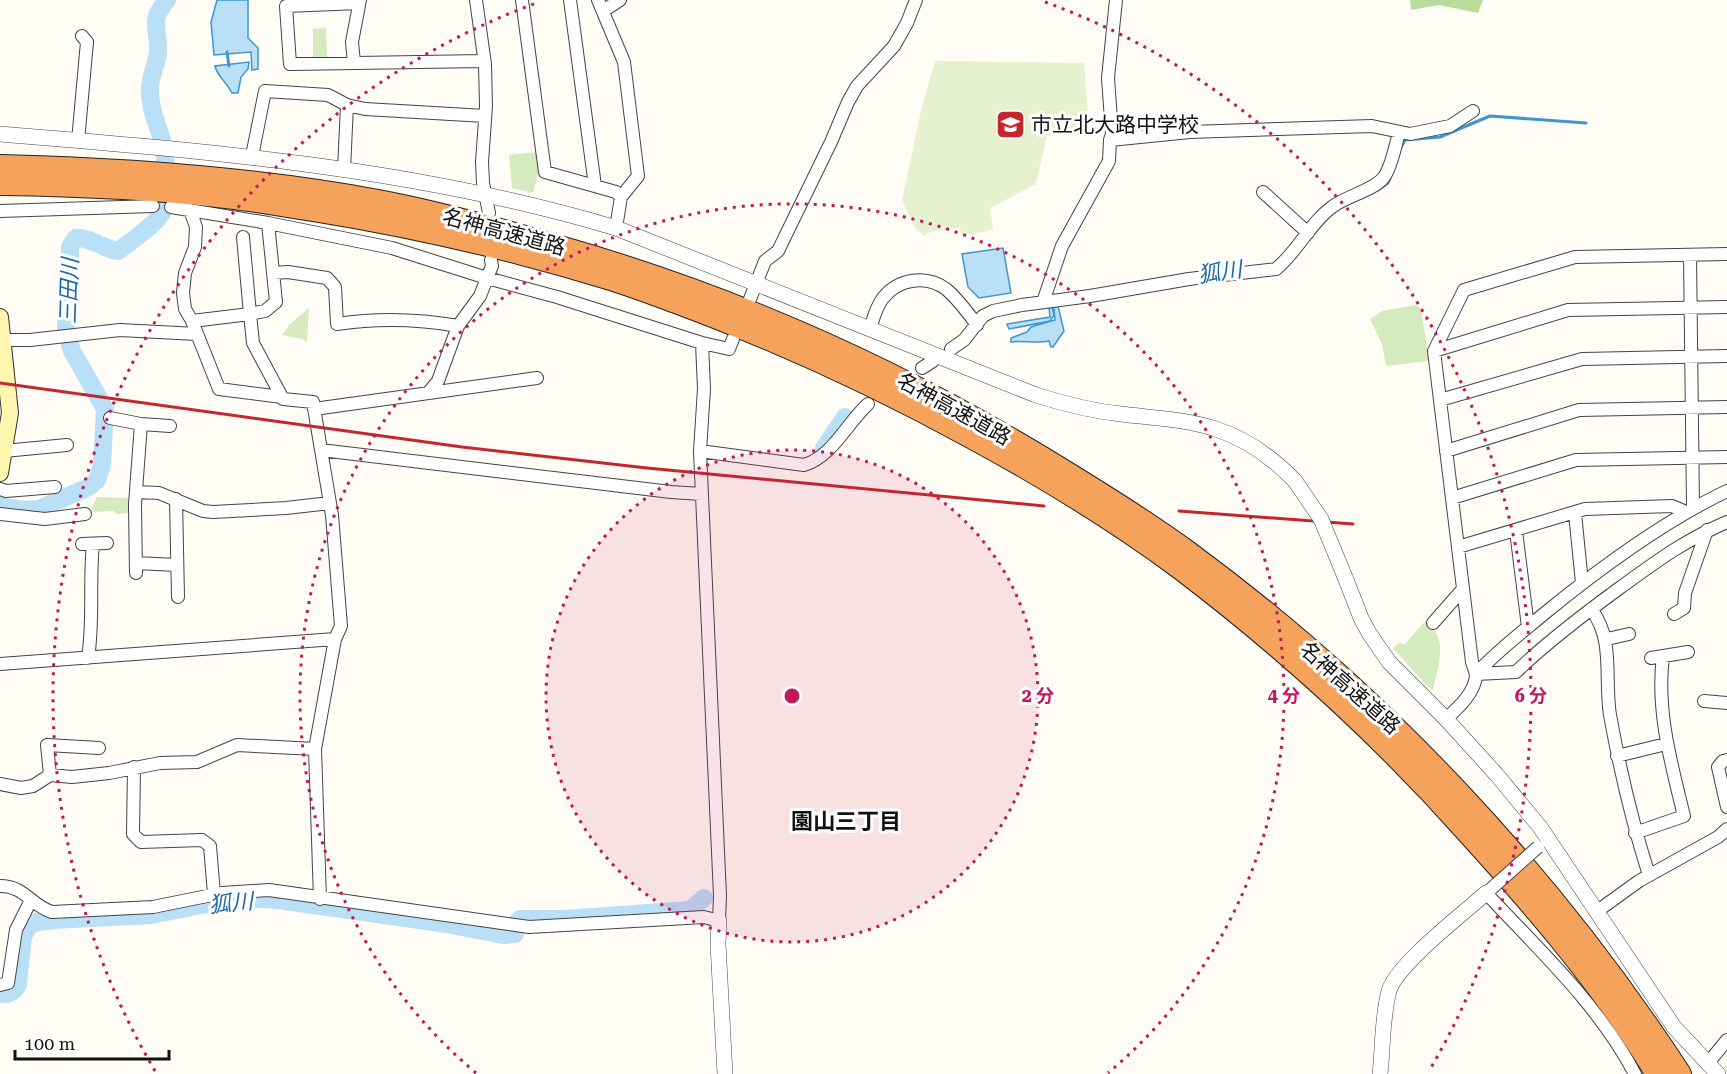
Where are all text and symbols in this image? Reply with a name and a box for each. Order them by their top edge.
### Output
school or university icon: 市立北大路中学校 [994,109,1026,141]
place label: 市立北大路中学校 [1031,113,1199,137]
street label: 名神高速道路 [440,204,568,260]
water label: 三田川 [55,256,83,324]
water label: 狐川 [1196,256,1245,287]
street label: 名神高速道路 [893,368,1015,450]
street label: 名神高速道路 [1295,637,1405,739]
text: 2 分 [1022,685,1054,706]
text: 4 分 [1268,685,1300,706]
text: 6 分 [1515,685,1547,706]
centre of rings [782,686,802,706]
district label: 園山三丁目 [791,809,901,834]
water label: 狐川 [208,888,256,917]
scale bar [15,1023,170,1061]
text: 100 m [24,1033,75,1054]

